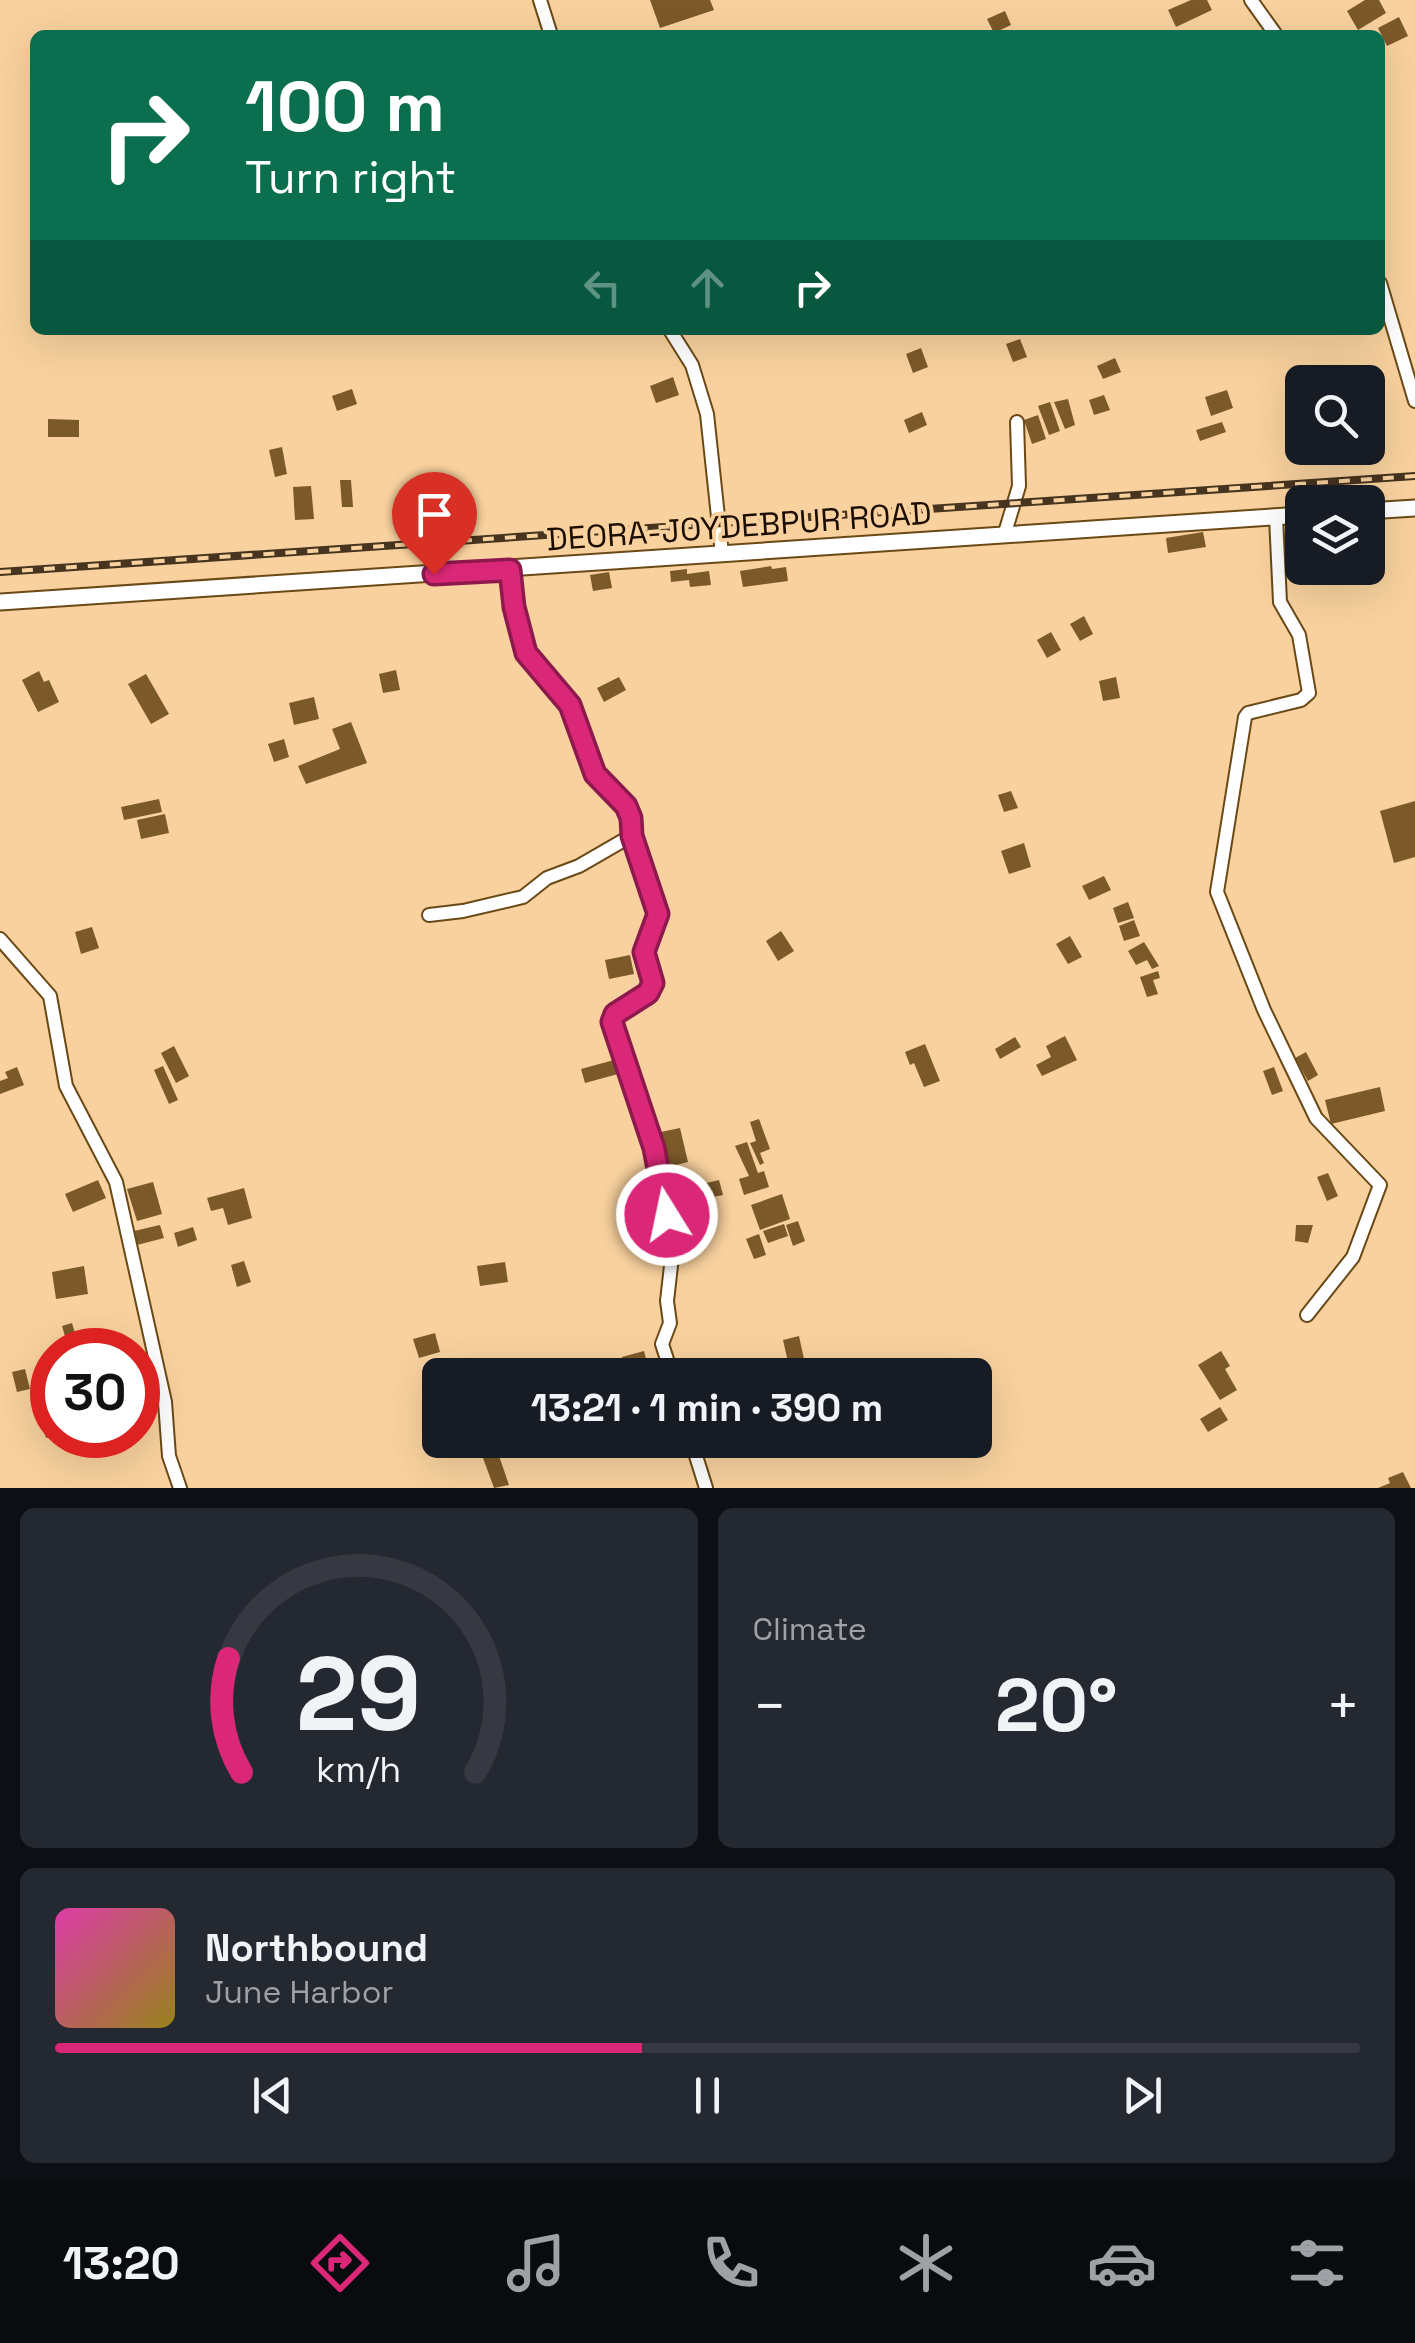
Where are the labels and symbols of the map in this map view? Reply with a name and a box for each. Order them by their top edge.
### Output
pin [392,472,477,575]
street label: DEORA-JOYDEBPUR ROAD [545,493,933,559]
position arrow [615,1163,719,1267]
speed limit sign: 30 [30,1328,160,1458]

